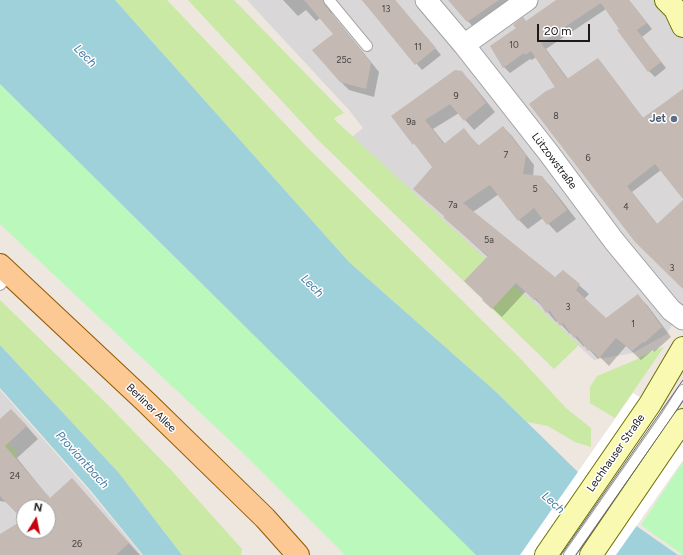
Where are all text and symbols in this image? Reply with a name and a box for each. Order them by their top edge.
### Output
house number: 13 [382,4,390,14]
scale bar [539,16,592,42]
text: 20 m [544,24,572,38]
house number: 10 [509,40,519,50]
water label: Lech [71,42,99,70]
house number: 11 [414,42,422,52]
house number: 25c [336,55,352,65]
house number: 9 [453,91,459,101]
house number: 8 [553,111,559,121]
place label: Jet [649,112,666,126]
marker: Jet [669,114,679,124]
house number: 9a [406,117,416,127]
street label: Lützowstraße [529,130,579,192]
house number: 7 [504,150,508,160]
house number: 6 [585,153,591,163]
house number: 5 [532,184,538,194]
house number: 7a [448,200,458,210]
house number: 4 [623,202,629,212]
house number: 5a [484,235,494,245]
house number: 3 [670,263,674,273]
water label: Lech [298,272,326,300]
house number: 3 [566,302,570,312]
house number: 1 [631,319,635,329]
street label: Berliner Allee [123,381,179,435]
street label: Lechhauser Straße [584,412,648,494]
water label: Proviantbach [52,428,112,492]
house number: 24 [10,471,20,481]
water label: Lech [539,489,567,517]
north arrow [16,499,56,539]
text: N [33,501,43,515]
house number: 26 [72,539,82,549]

